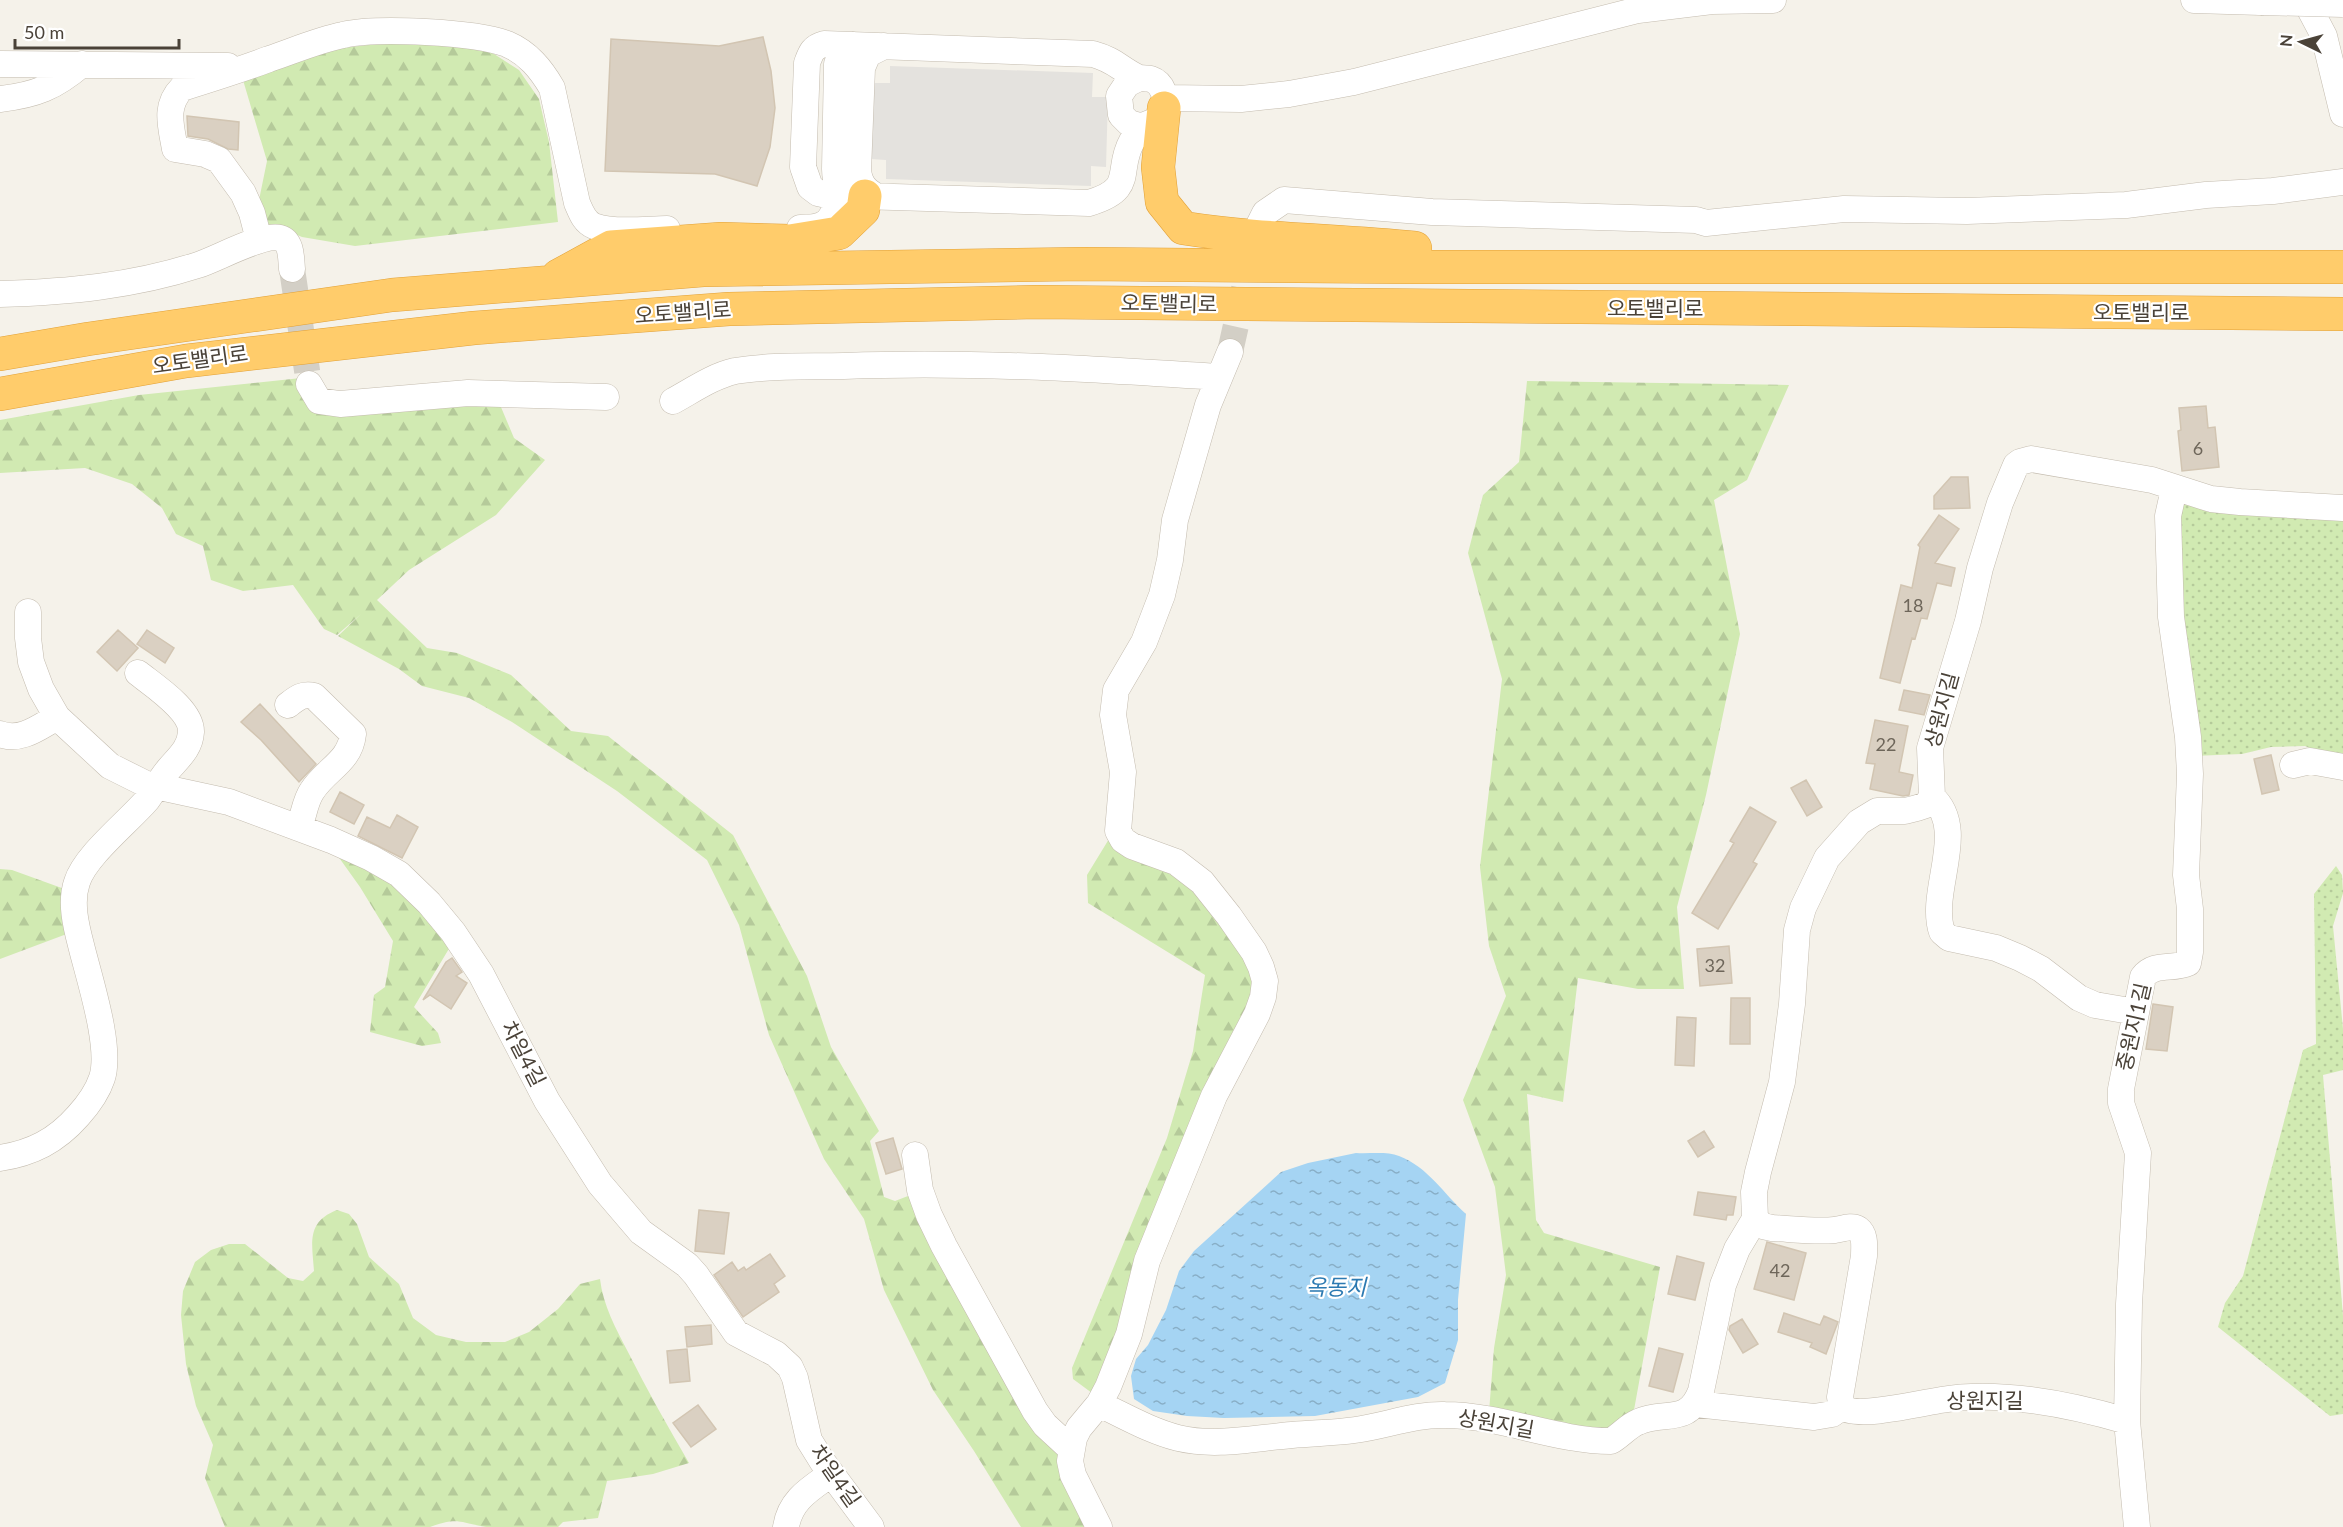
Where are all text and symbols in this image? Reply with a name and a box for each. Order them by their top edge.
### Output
scale bar [15,12,178,50]
north arrow [2271,12,2331,72]
text: 50 m [24,21,64,43]
text: N [2276,34,2296,48]
street label: 오토밸리로 [1121,289,1218,316]
street label: 오토밸리로 [1607,295,1703,320]
street label: 오토밸리로 [634,296,732,327]
street label: 오토밸리로 [2093,299,2189,324]
street label: 오토밸리로 [150,339,249,378]
house number: 6 [2193,437,2203,459]
house number: 18 [1903,594,1923,616]
street label: 상원지길 [1918,669,1963,750]
house number: 22 [1876,733,1896,755]
house number: 32 [1705,954,1725,976]
street label: 중원지1길 [2110,980,2155,1073]
street label: 차일4길 [497,1016,551,1090]
house number: 42 [1770,1259,1790,1281]
water label: 옥동지 [1306,1273,1368,1300]
street label: 상원지길 [1946,1387,2024,1412]
street label: 상원지길 [1456,1404,1536,1442]
street label: 차일4길 [806,1439,867,1511]

